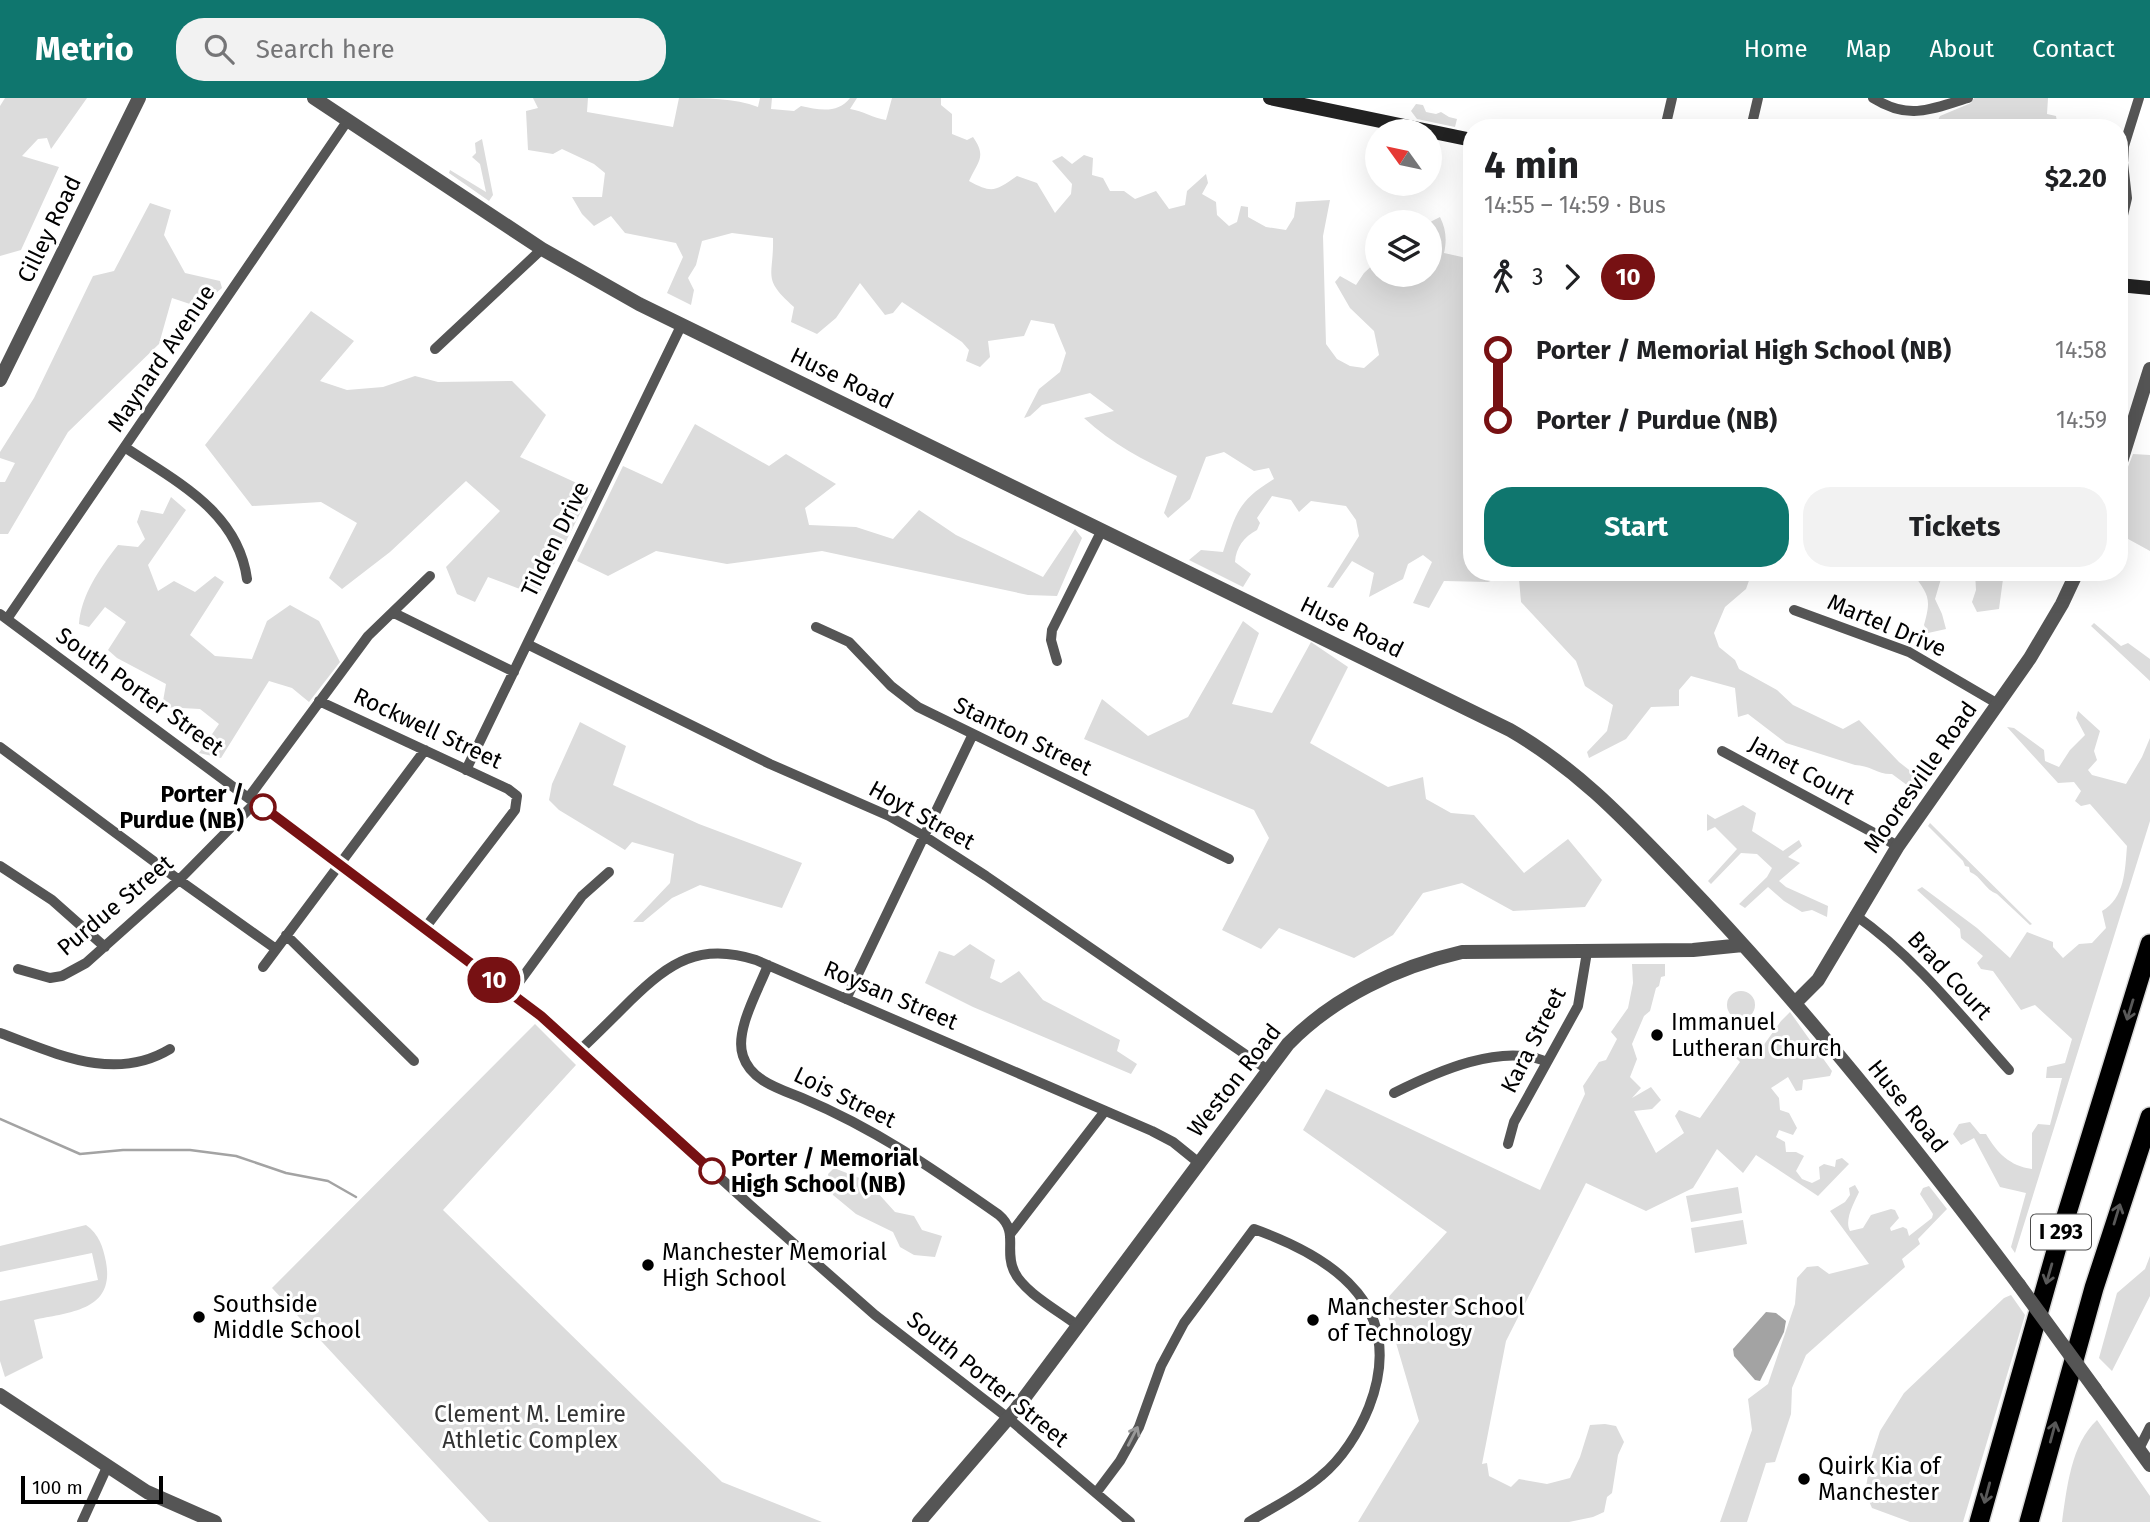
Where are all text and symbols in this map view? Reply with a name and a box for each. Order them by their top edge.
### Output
search box [176,18,666,81]
text: Metrio [35,29,134,69]
icon: search [200,30,238,68]
text: Search here [256,34,395,65]
text: Home [1744,35,1808,63]
text: Map [1846,35,1892,63]
text: About [1930,35,1994,63]
text: Contact [2032,35,2115,63]
north arrow [1365,119,1442,196]
map controls [1365,119,1442,287]
text: 4 min [1484,142,1579,188]
text: $2.20 [2045,163,2107,194]
street label: Cilley Road [11,171,87,287]
text: 14:55 – 14:59 · Bus [1484,191,1666,219]
button: layers [1365,210,1442,287]
icon: walk [1484,258,1522,296]
icon: forward [1553,258,1591,296]
text: 3 [1532,263,1543,291]
text: 10 [1615,263,1641,291]
street label: Maynard Avenue [101,279,221,437]
text: Porter / Memorial High School (NB) [1536,335,1951,366]
text: 14:58 [2055,336,2107,364]
street label: Huse Road [786,341,898,415]
text: Porter / Purdue (NB) [1536,405,1777,436]
text: 14:59 [2056,406,2107,434]
street label: Tilden Drive [515,477,595,601]
button: Start [1484,487,1789,567]
button: Tickets [1803,487,2107,567]
street label: Martel Drive [1823,587,1951,663]
street label: Huse Road [1296,590,1408,664]
street label: South Porter Street [51,621,230,762]
street label: Rockwell Street [349,681,507,775]
street label: Stanton Street [949,691,1097,782]
street label: Mooresville Road [1857,696,1983,858]
street label: Janet Court [1744,730,1860,811]
street label: Hoyt Street [864,774,981,856]
place label: Porter / Purdue (NB) [120,780,245,834]
marker: Porter / Purdue (NB) [250,794,276,820]
street label: Purdue Street [51,848,179,962]
street label: Brad Court [1902,925,1999,1026]
street label: Roysan Street [820,954,963,1036]
line badge: 10 [462,957,526,1003]
text: 10 [481,966,507,994]
street label: Kara Street [1494,982,1572,1098]
one-way arrow [2123,998,2135,1020]
place label: Immanuel Lutheran Church [1671,1008,1842,1062]
street label: Weston Road [1181,1018,1287,1142]
marker: Immanuel Lutheran Church [1649,1027,1665,1043]
street label: Huse Road [1862,1054,1954,1158]
street label: Lois Street [789,1060,901,1134]
place label: Porter / Memorial High School (NB) [731,1144,919,1198]
marker: Porter / Memorial High School (NB) [699,1158,725,1184]
one-way arrow [2111,1203,2124,1225]
road number: I 293 [2031,1214,2091,1250]
place label: Manchester Memorial High School [662,1238,887,1292]
marker: Manchester Memorial High School [640,1257,656,1273]
one-way arrow [2042,1263,2055,1285]
place label: Southside Middle School [213,1290,361,1344]
place label: Manchester School of Technology [1327,1293,1525,1347]
street label: South Porter Street [901,1305,1075,1453]
marker: Southside Middle School [191,1309,207,1325]
marker: Manchester School of Technology [1305,1312,1321,1328]
park label: Clement M. Lemire Athletic Complex [434,1400,626,1454]
one-way arrow [2047,1421,2060,1443]
one-way arrow [1127,1426,1141,1447]
place label: Quirk Kia of Manchester [1818,1452,1943,1506]
marker: Quirk Kia of Manchester [1796,1471,1812,1487]
scale bar [21,1473,163,1505]
text: 100 m [32,1476,83,1499]
one-way arrow [1980,1481,1993,1504]

